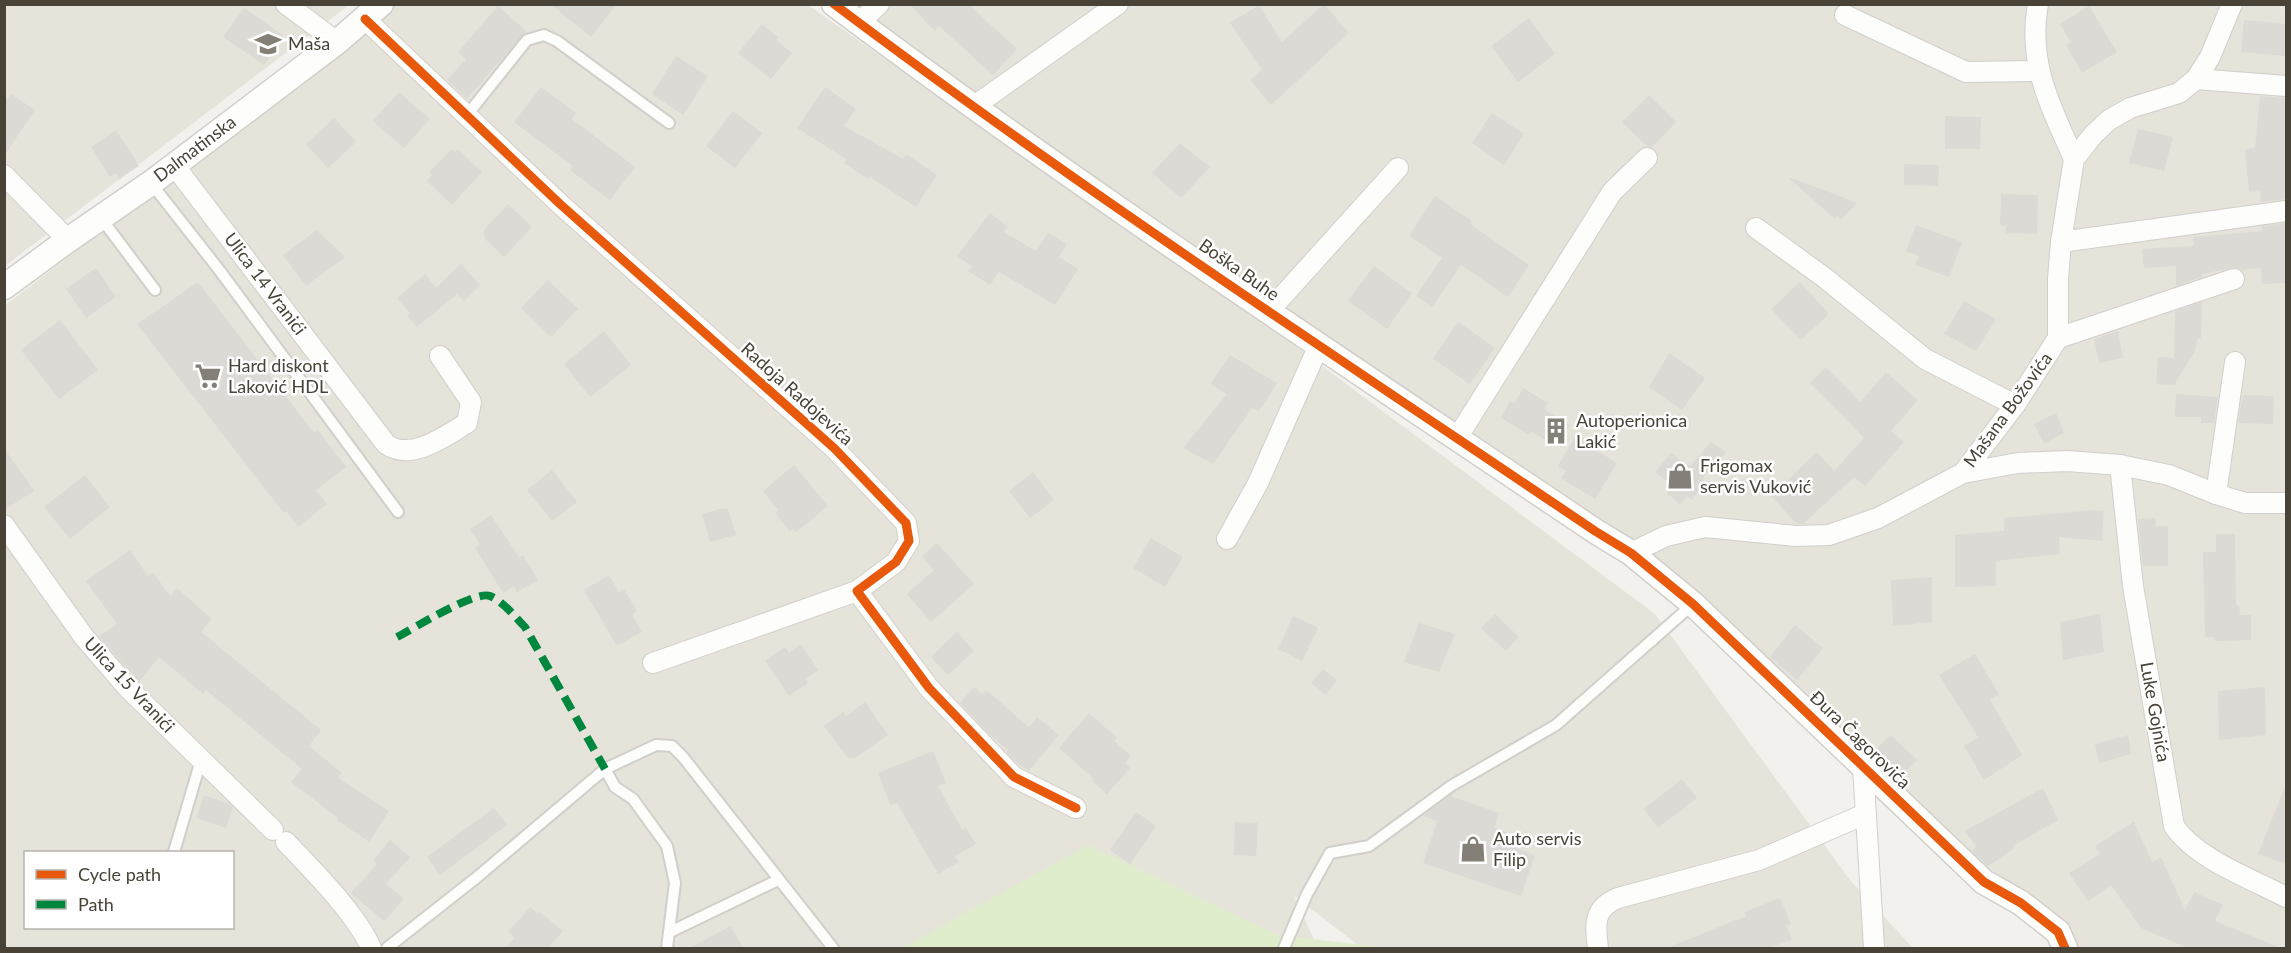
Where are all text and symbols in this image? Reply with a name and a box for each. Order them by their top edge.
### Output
school or university icon: Maša [253,29,283,59]
place label: Maša [288,32,330,54]
street label: Dalmatinska [149,110,240,186]
street label: Ulica 14 Vranići [220,228,311,339]
street label: Boška Buhe [1195,233,1284,305]
street label: Radoja Radojevića [737,337,858,449]
street label: Mašana Božovića [1958,348,2056,471]
place label: Hard diskont Laković HDL [228,354,329,397]
supermarket icon: Hard diskont Laković HDL [193,361,223,391]
place label: Autoperionica Lakić [1576,409,1687,452]
building icon: Autoperionica Lakić [1541,416,1571,446]
place label: Frigomax servis Vuković [1700,454,1812,497]
shop icon: Frigomax servis Vuković [1665,461,1695,491]
street label: Ulica 15 Vranići [80,632,180,737]
street label: Luke Gojnića [2136,660,2176,763]
street label: Đura Čagorovića [1806,686,1916,793]
place label: Auto servis Filip [1493,827,1582,870]
shop icon: Auto servis Filip [1458,834,1488,864]
legend [24,851,234,929]
text: Cycle path [78,863,161,885]
text: Path [78,893,114,915]

